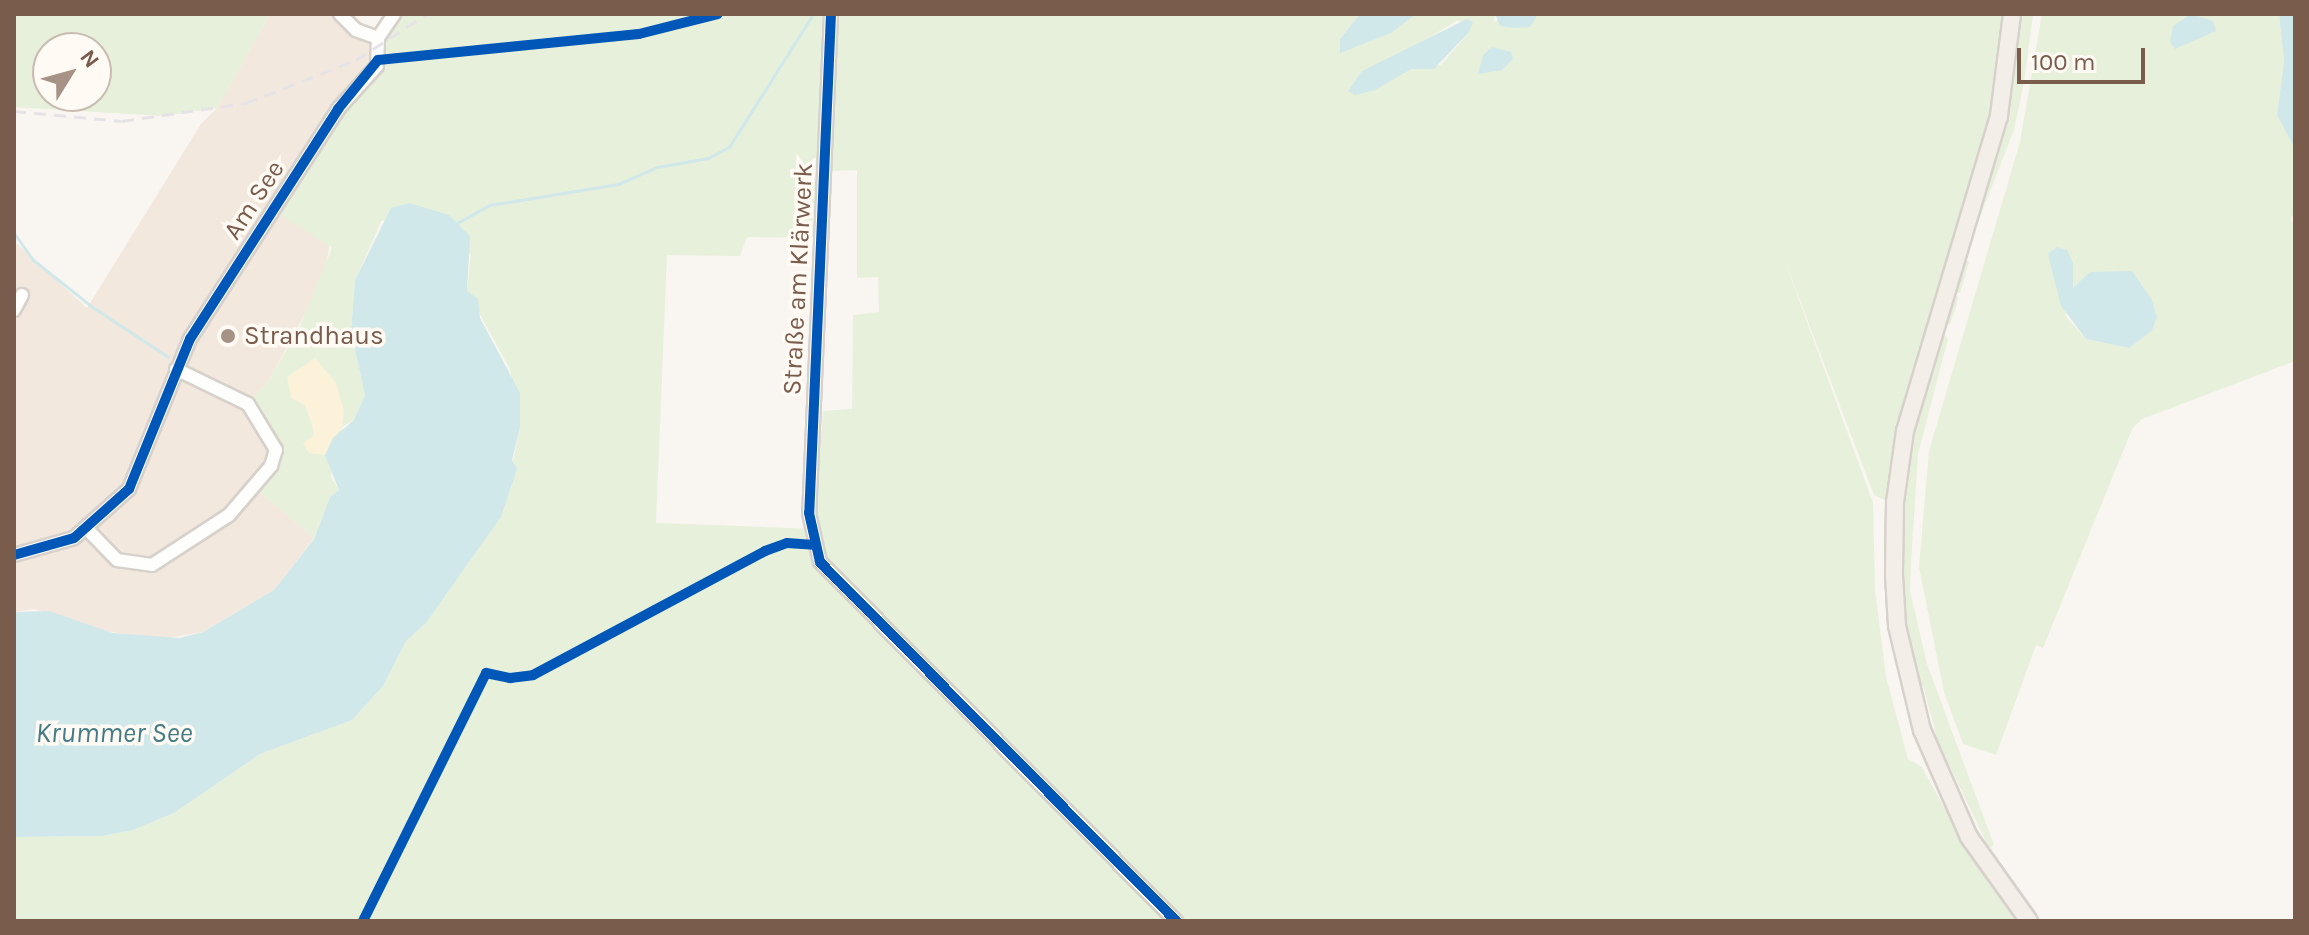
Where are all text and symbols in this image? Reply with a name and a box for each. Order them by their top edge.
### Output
north arrow [32,32,112,112]
scale bar [2021,32,2149,82]
text: N [74,45,105,73]
text: 100 m [2031,48,2096,76]
street label: Am See [217,155,291,245]
street label: Straße am Klärwerk [776,162,820,396]
place label: Strandhaus [244,320,384,352]
marker: Strandhaus [219,327,237,345]
water label: Krummer See [35,716,193,750]

